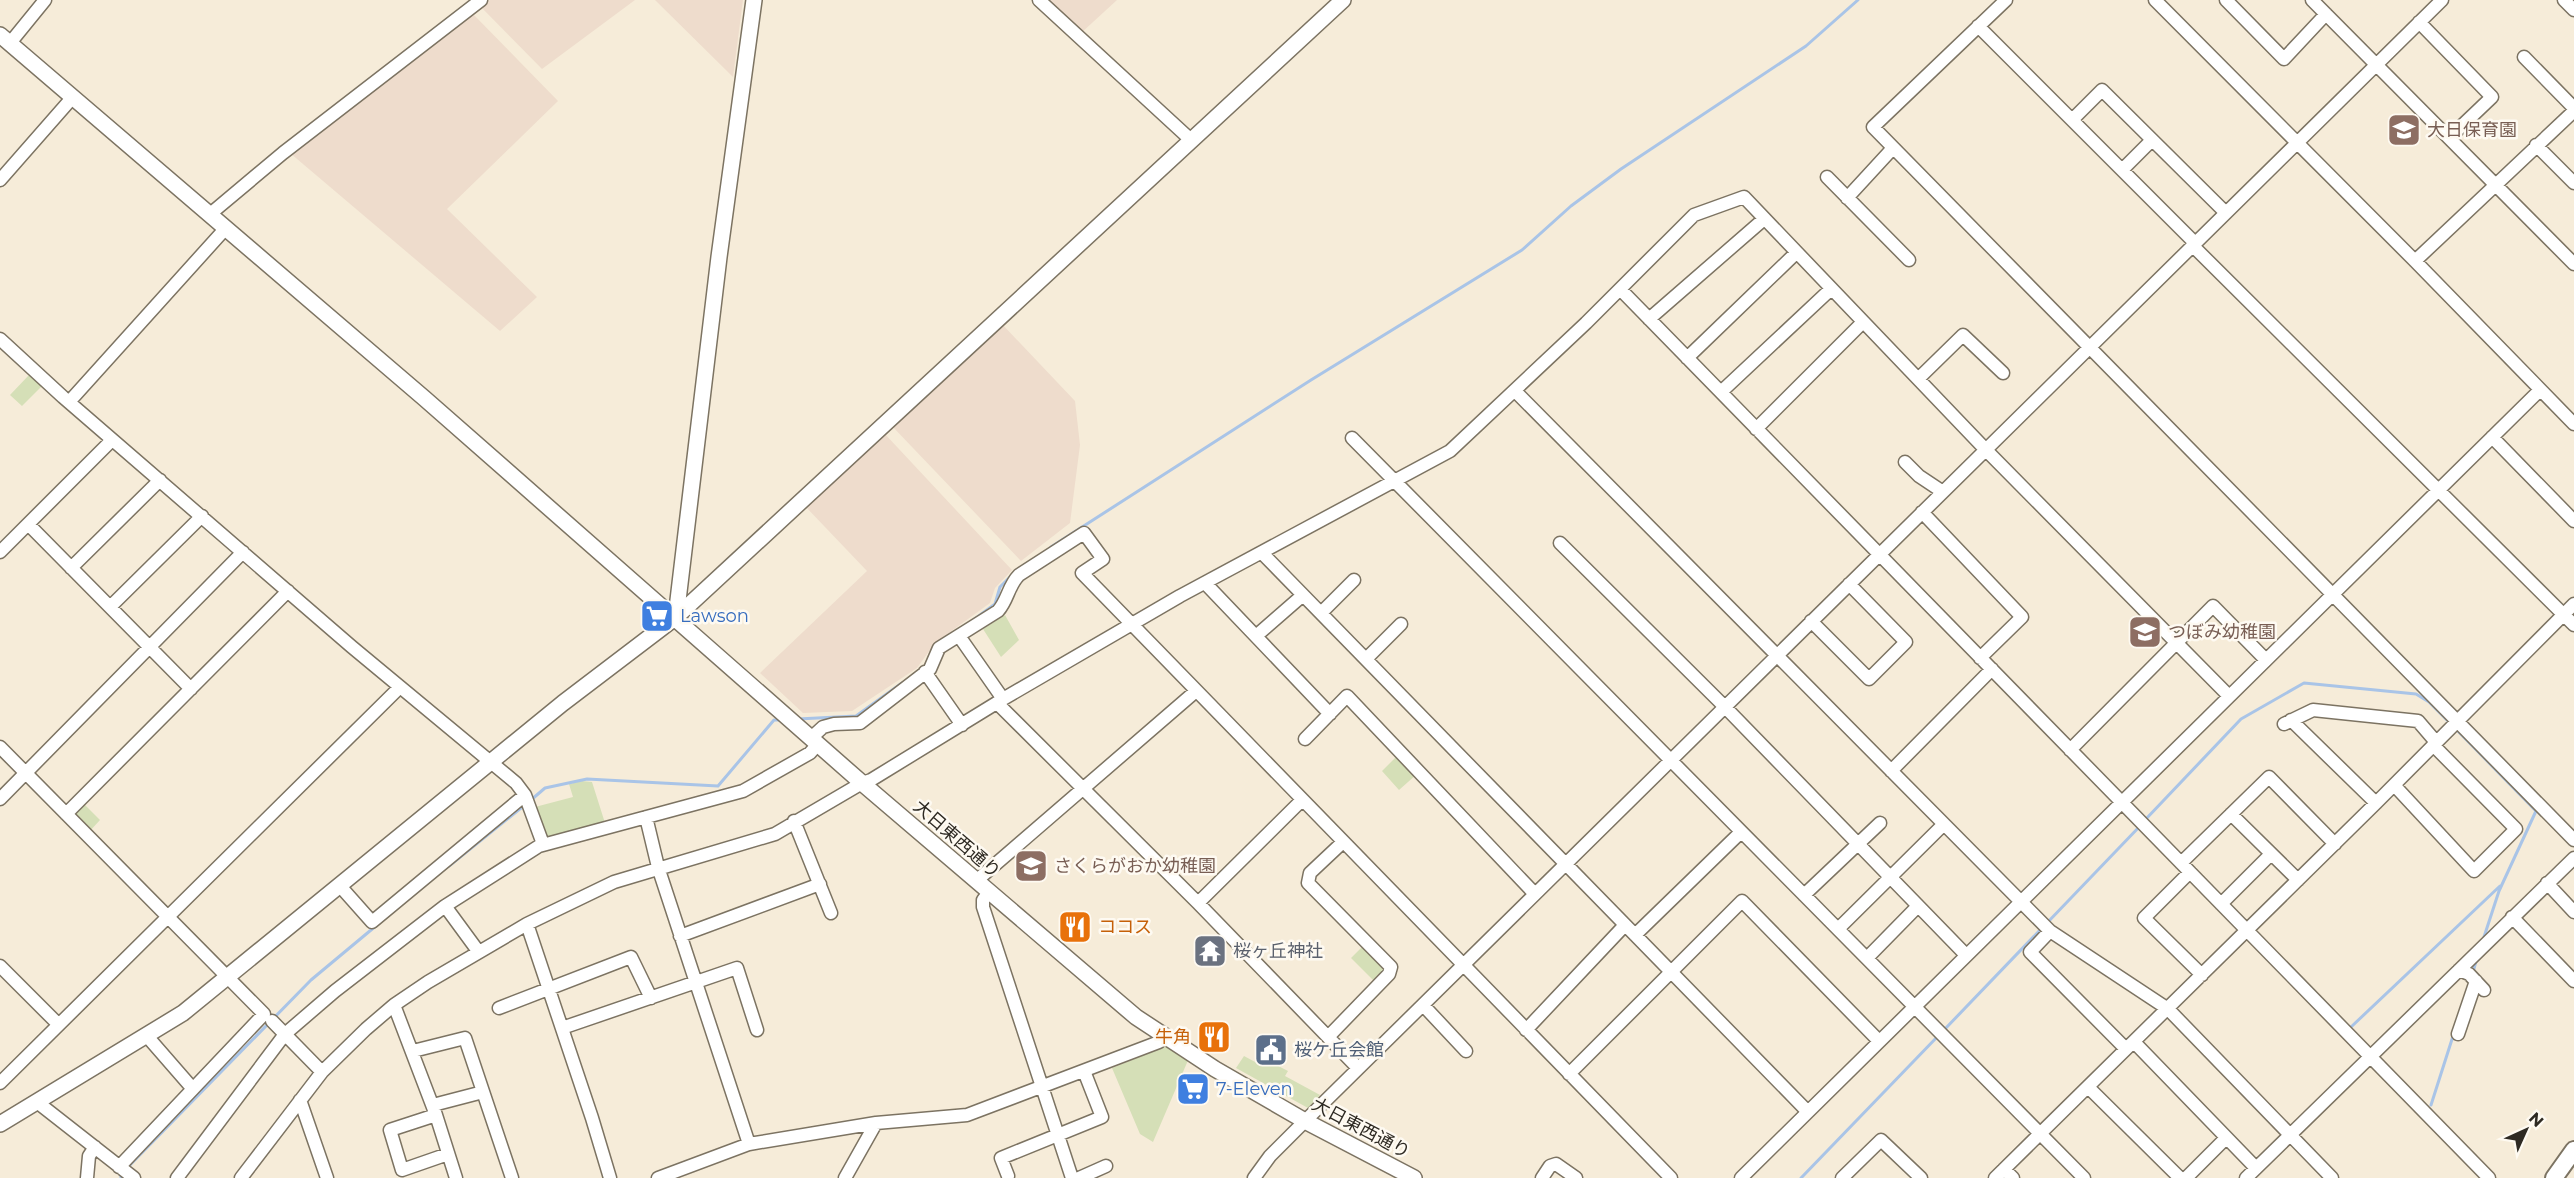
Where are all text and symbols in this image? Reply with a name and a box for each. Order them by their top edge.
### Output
school or university icon: 大日保育園 [2386,112,2422,148]
place label: 大日保育園 [2427,119,2517,141]
supermarket icon: Lawson [639,598,675,634]
place label: Lawson [680,605,749,627]
school or university icon: つぼみ幼稚園 [2127,614,2163,650]
place label: つぼみ幼稚園 [2168,621,2276,643]
street label: 大日東西通り [909,795,1005,883]
school or university icon: さくらがおか幼稚園 [1013,848,1049,884]
place label: さくらがおか幼稚園 [1054,855,1216,877]
restaurant icon: ココス [1057,909,1093,945]
place label: ココス [1098,916,1152,938]
temple icon: 桜ヶ丘神社 [1192,933,1228,969]
place label: 桜ヶ丘神社 [1233,940,1323,962]
restaurant icon: 牛角 [1196,1019,1232,1055]
place label: 牛角 [1155,1026,1191,1048]
public building icon: 桜ケ丘会館 [1253,1032,1289,1068]
place label: 桜ケ丘会館 [1294,1039,1384,1061]
supermarket icon: 7-Eleven [1175,1071,1211,1107]
place label: 7-Eleven [1216,1078,1293,1100]
street label: 大日東西通り [1308,1093,1414,1163]
north arrow [2496,1100,2556,1160]
text: N [2525,1108,2548,1131]

